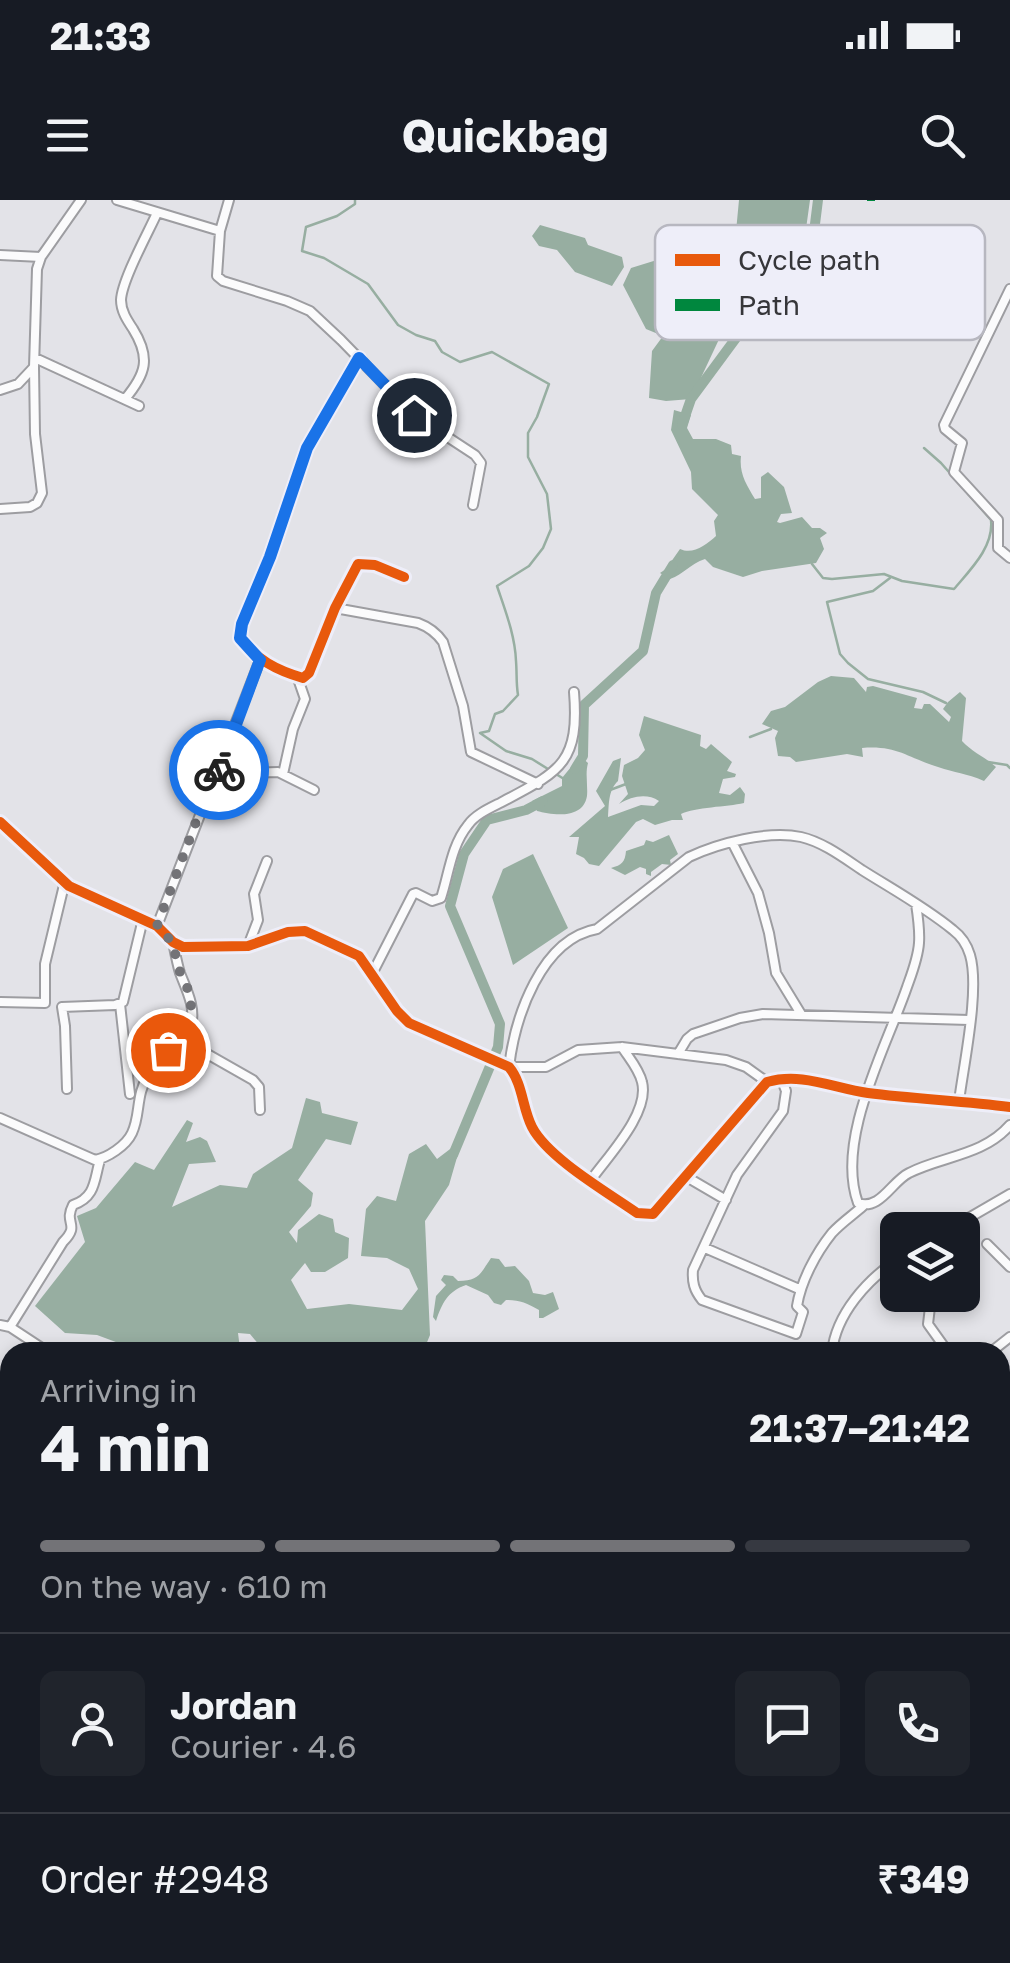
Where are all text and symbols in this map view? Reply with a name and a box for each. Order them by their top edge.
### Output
text: 21:33 [50,13,151,58]
icon: menu [40,108,95,163]
text: Quickbag [401,108,609,162]
icon: search [915,108,970,163]
legend [655,225,985,340]
text: Cycle path [738,243,881,276]
text: Path [738,288,800,321]
pin [372,373,457,458]
icon: home [387,388,442,443]
courier [169,720,269,820]
icon: bike [192,743,247,798]
pin [126,1008,211,1093]
icon: bag [141,1023,196,1078]
map controls [880,1212,980,1312]
button: layers [880,1212,980,1312]
text: Arriving in [40,1371,197,1409]
text: 21:37–21:42 [749,1405,970,1450]
text: 4 min [40,1407,211,1485]
text: On the way · 610 m [40,1567,328,1605]
button: person [40,1671,145,1776]
button: chat [735,1671,840,1776]
button: phone [865,1671,970,1776]
text: Jordan [170,1682,297,1727]
text: Courier · 4.6 [170,1727,357,1765]
text: Order #2948 [40,1856,270,1901]
text: ₹349 [877,1856,970,1901]

